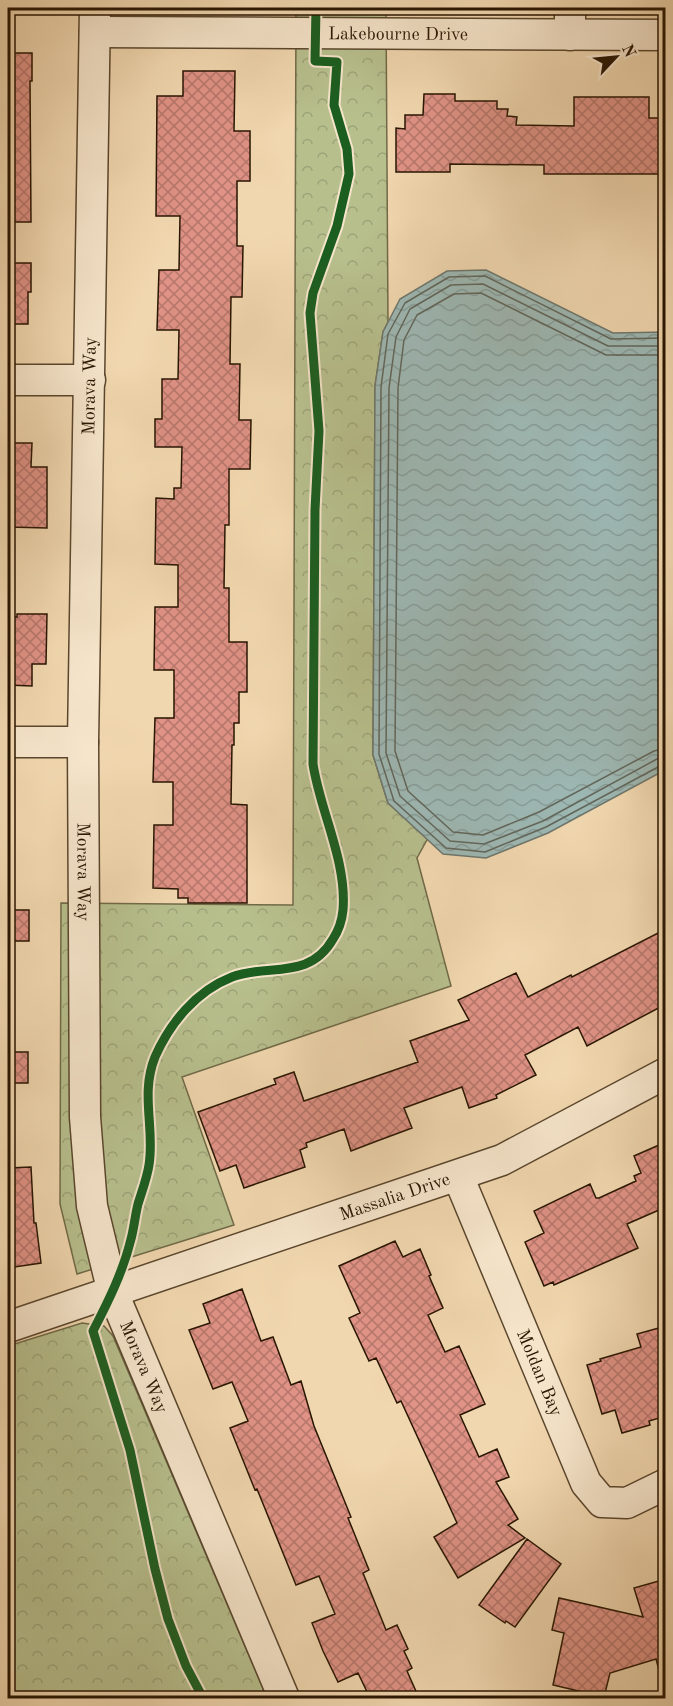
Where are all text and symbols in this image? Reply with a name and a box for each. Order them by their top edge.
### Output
street label: Lakebourne Drive [328,25,468,44]
north arrow [586,27,646,87]
text: N [618,42,638,61]
street label: Morava Way [80,336,100,435]
street label: Morava Way [73,823,92,922]
street label: Massalia Drive [337,1170,452,1224]
street label: Morava Way [116,1318,171,1417]
street label: Moldan Bay [513,1327,565,1420]

